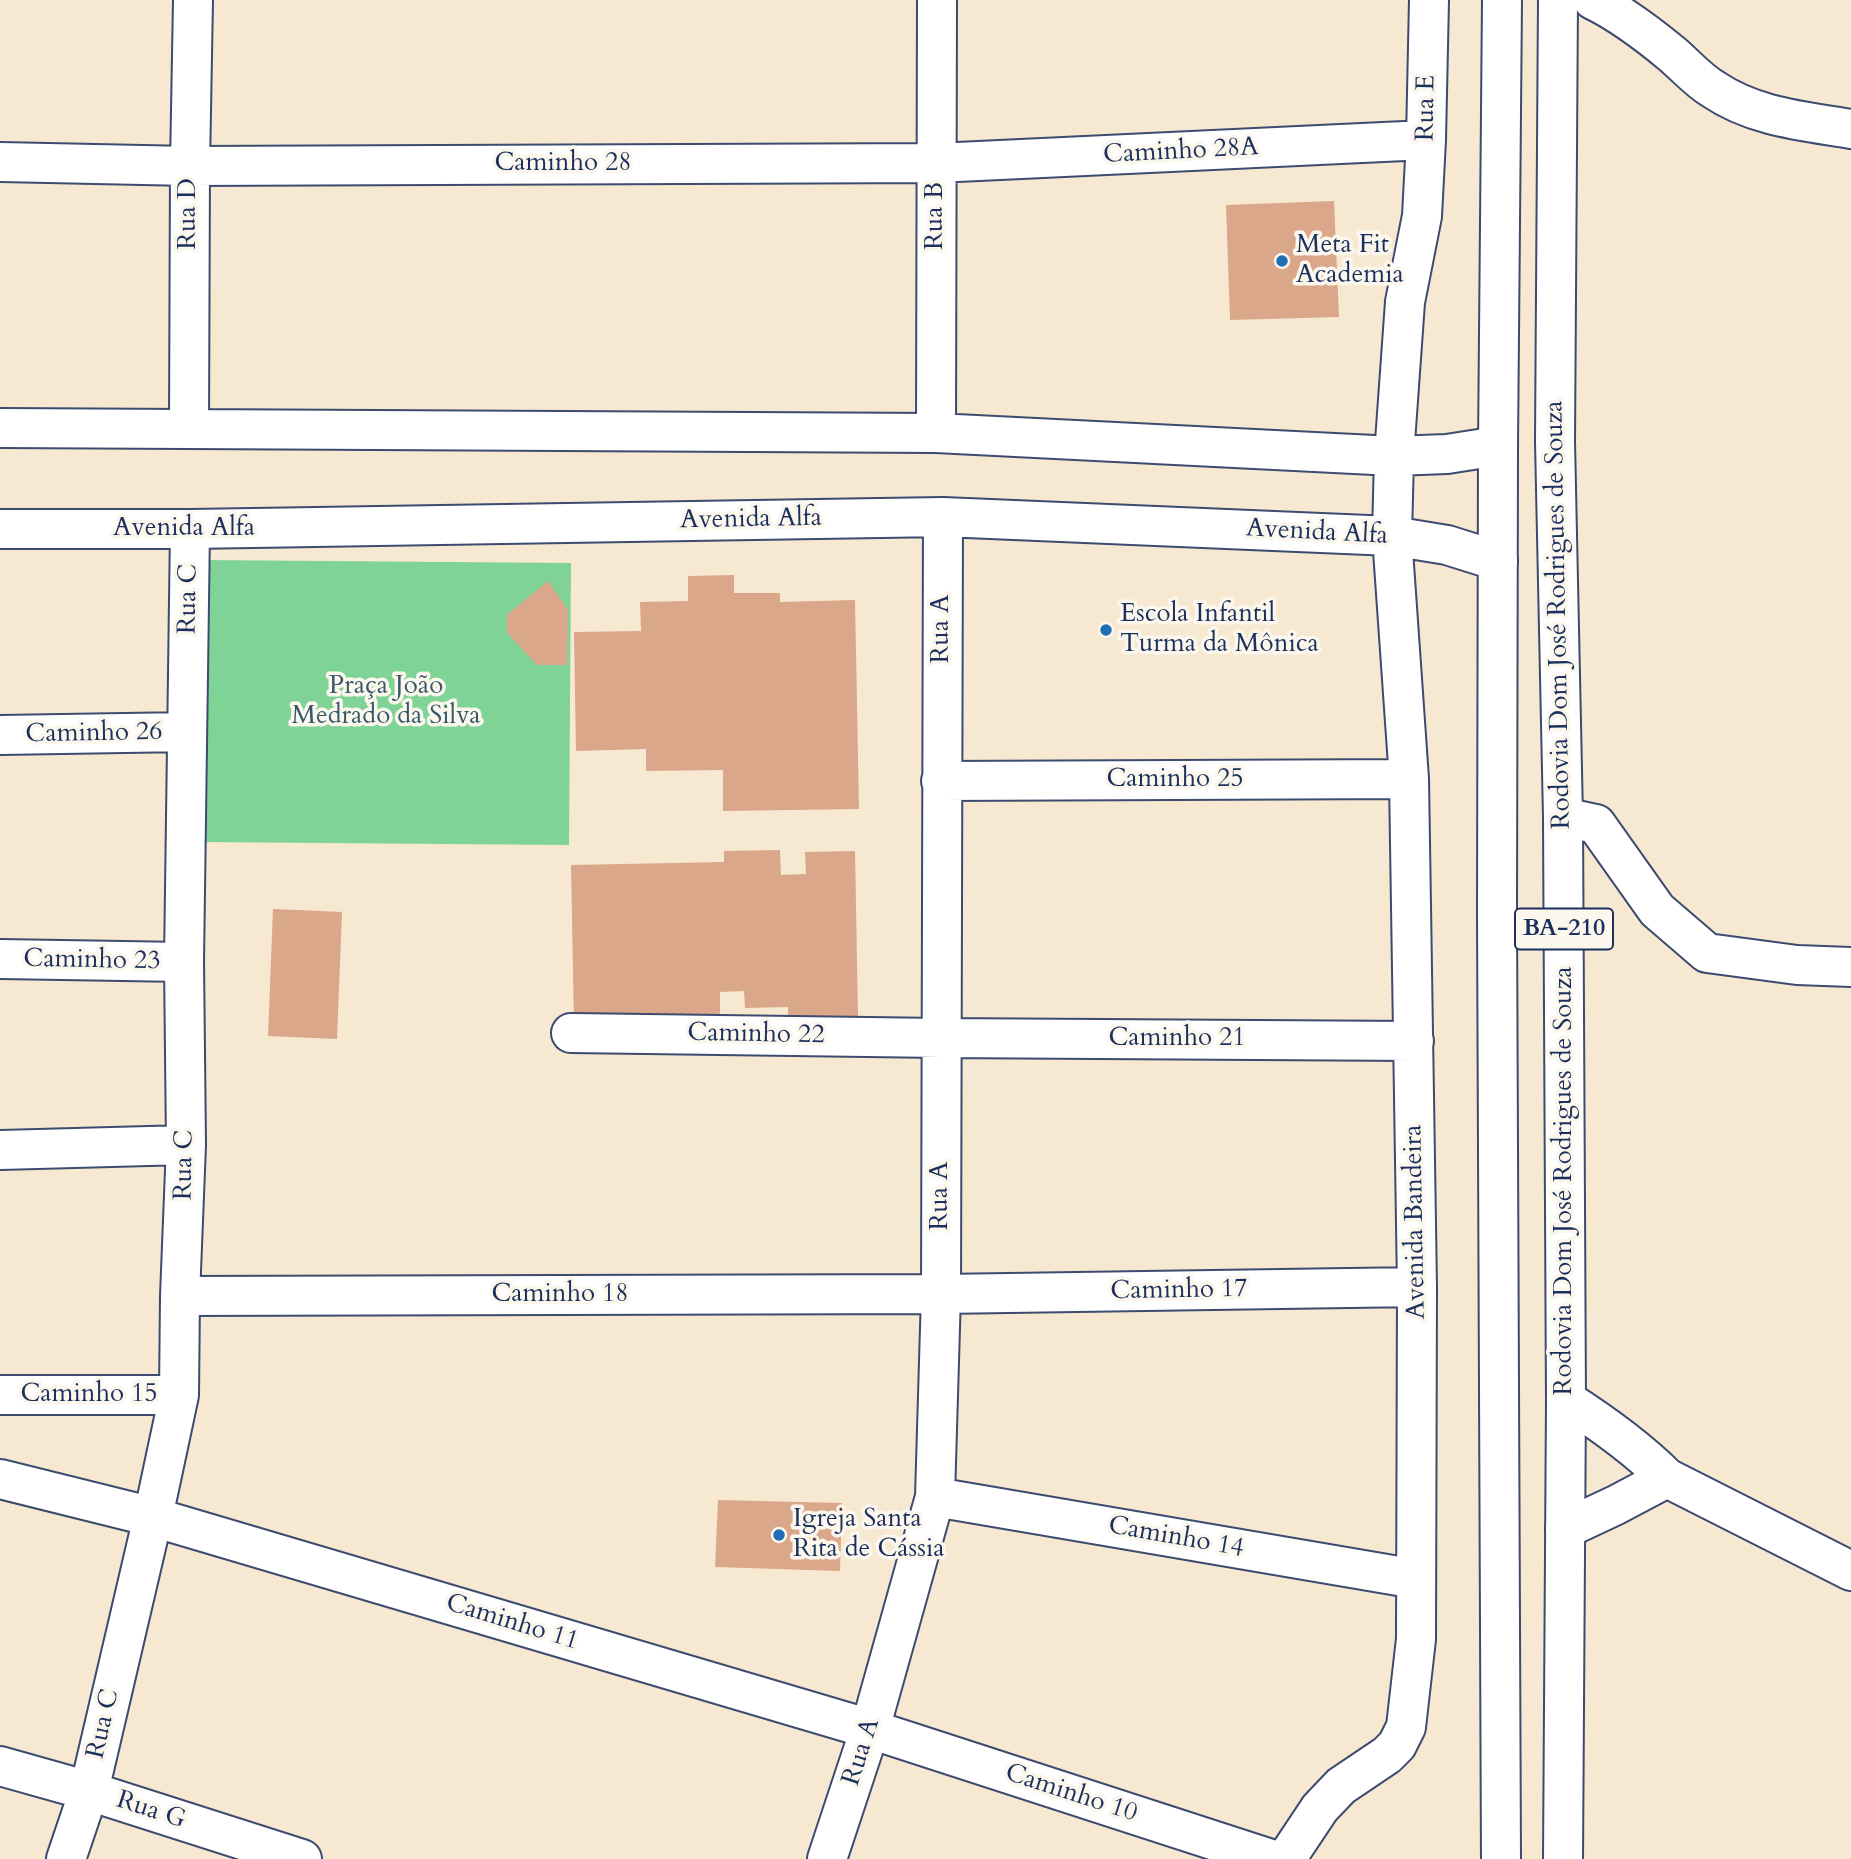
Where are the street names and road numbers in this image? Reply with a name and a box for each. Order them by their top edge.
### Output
street label: Rua E [1411,74,1443,142]
street label: Caminho 28A [1102,132,1260,172]
street label: Caminho 28 [494,148,632,180]
street label: Rua D [173,178,205,250]
street label: Rua B [920,182,952,250]
street label: Rodovia Dom José Rodrigues de Souza [1540,400,1578,830]
street label: Avenida Alfa [680,503,822,537]
street label: Avenida Alfa [113,513,255,545]
street label: Avenida Alfa [1245,514,1389,552]
street label: Rua C [173,564,205,634]
street label: Rua A [926,595,958,663]
street label: Caminho 26 [25,717,163,751]
street label: Caminho 25 [1106,764,1244,796]
road number: BA-210 [1515,909,1613,950]
street label: Caminho 23 [23,944,161,978]
street label: Rodovia Dom José Rodrigues de Souza [1549,967,1581,1395]
street label: Caminho 22 [687,1018,825,1052]
street label: Caminho 21 [1108,1023,1246,1055]
street label: Avenida Bandeira [1399,1124,1433,1320]
street label: Rua C [169,1130,201,1200]
street label: Rua A [925,1162,957,1230]
street label: Caminho 17 [1110,1274,1248,1308]
street label: Caminho 18 [491,1279,629,1311]
street label: Caminho 15 [20,1379,158,1411]
street label: Caminho 14 [1106,1511,1246,1565]
street label: Caminho 11 [442,1588,582,1658]
street label: Rua C [81,1686,127,1762]
street label: Rua A [837,1714,887,1790]
street label: Caminho 10 [1001,1758,1141,1830]
street label: Rua G [112,1785,190,1837]

